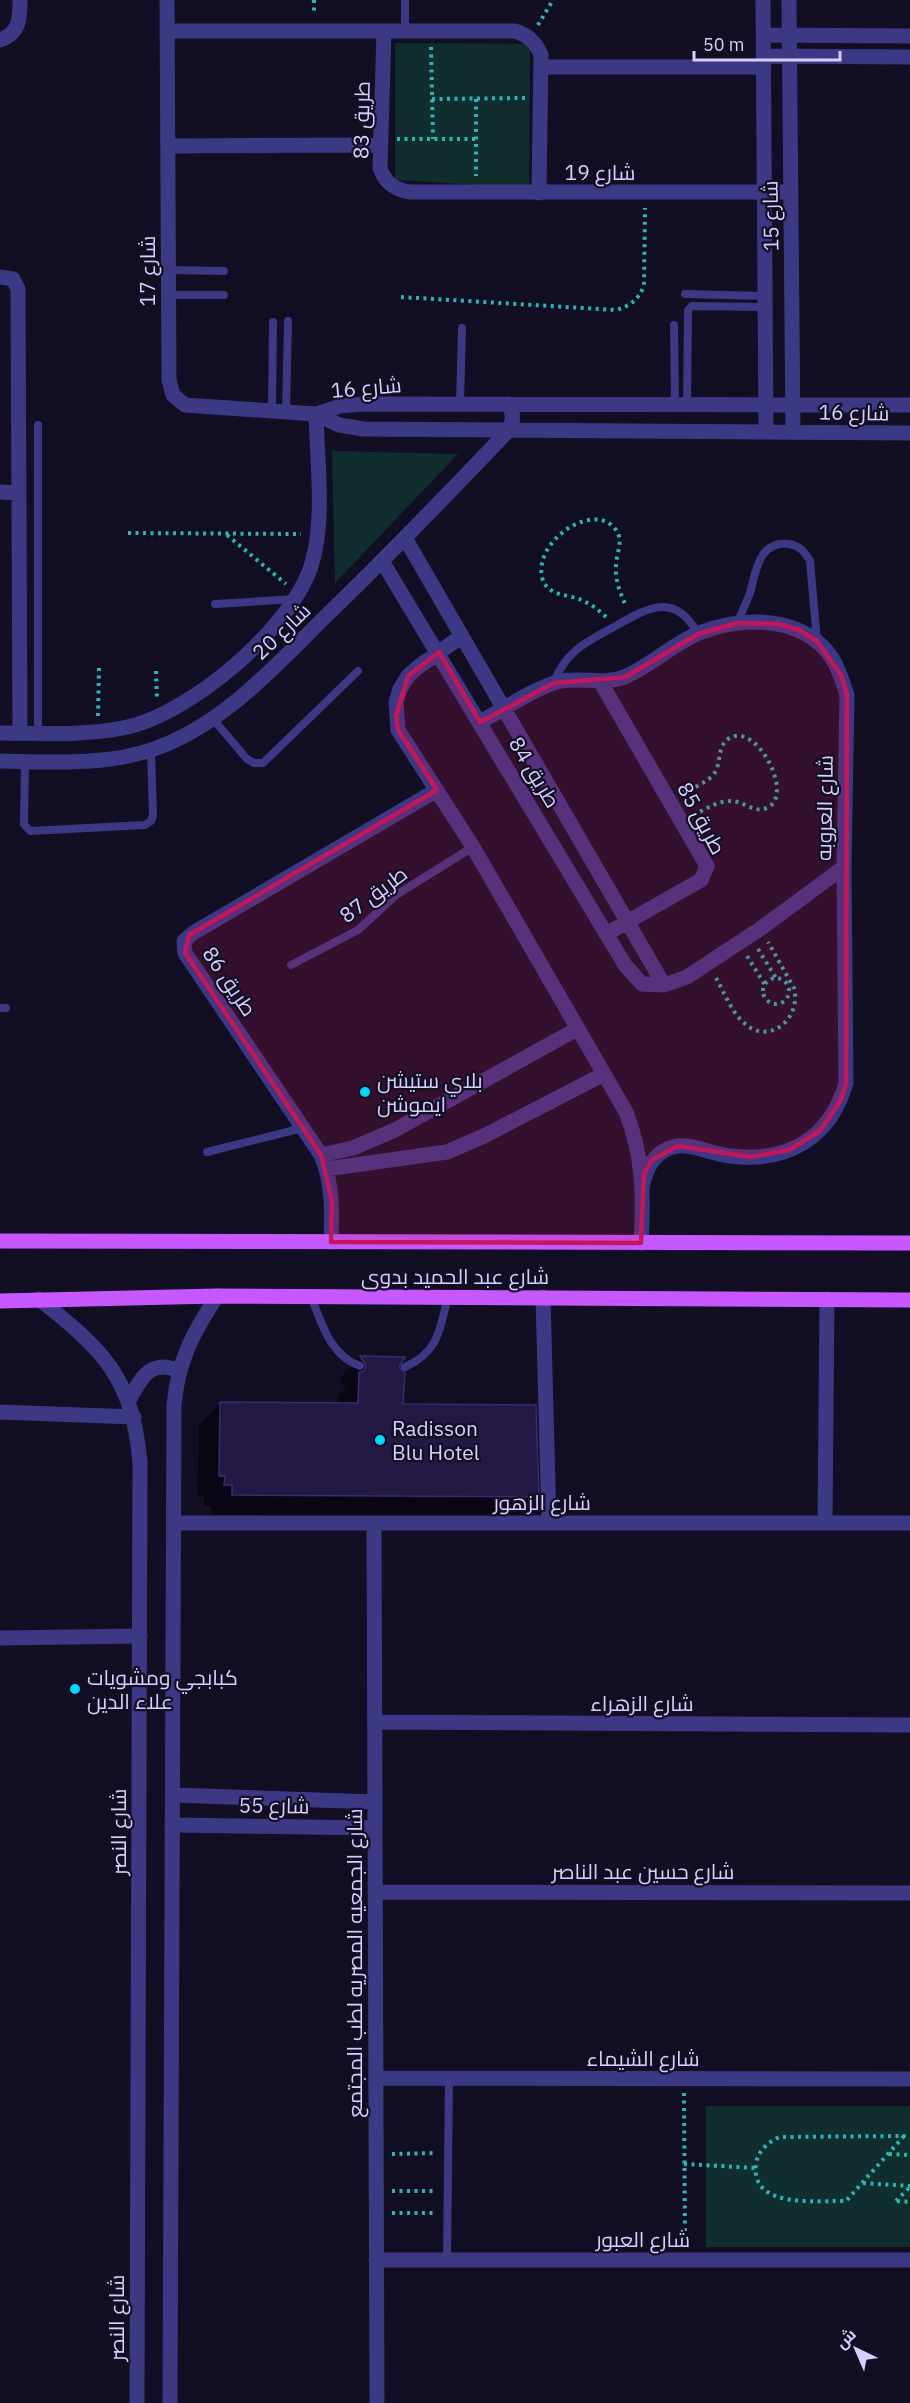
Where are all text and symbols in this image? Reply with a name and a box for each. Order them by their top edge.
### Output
scale bar [694,24,840,62]
text: 50 m [703,33,745,56]
street label: طريق 83 [346,81,376,159]
street label: شارع 19 [565,158,635,187]
street label: شارع 15 [755,180,786,252]
street label: شارع 17 [133,236,162,306]
street label: شارع 16 [329,370,403,405]
street label: شارع 16 [818,397,890,428]
street label: شارع 20 [246,596,317,666]
street label: طريق 84 [503,731,567,813]
street label: شارع العروبه [809,755,840,861]
street label: طريق 85 [671,777,733,859]
street label: طريق 87 [333,859,413,929]
street label: طريق 86 [197,941,263,1021]
place label: بلاي ستيشن ايموشن [377,1066,483,1118]
marker: بلاي ستيشن ايموشن [358,1085,372,1099]
street label: شارع عبد الحميد بدوى [361,1262,549,1291]
place label: Radisson Blu Hotel [392,1414,480,1466]
marker: Radisson Blu Hotel [373,1433,387,1447]
street label: شارع الزهور [492,1488,591,1517]
place label: كبابجي ومشويات علاء الدين [87,1663,238,1715]
marker: كبابجي ومشويات علاء الدين [68,1682,82,1696]
street label: شارع الزهراء [590,1689,694,1718]
street label: شارع النصر [104,1789,133,1876]
street label: شارع 55 [238,1790,310,1821]
street label: شارع الجمعيه المصريه لطب المجتمع [340,1808,369,2118]
street label: شارع حسين عبد الناصر [551,1857,734,1886]
street label: شارع الشيماء [586,2044,700,2073]
street label: شارع العبور [595,2225,690,2254]
street label: شارع النصر [102,2275,131,2362]
north arrow [826,2319,886,2379]
text: ش [831,2324,860,2353]

